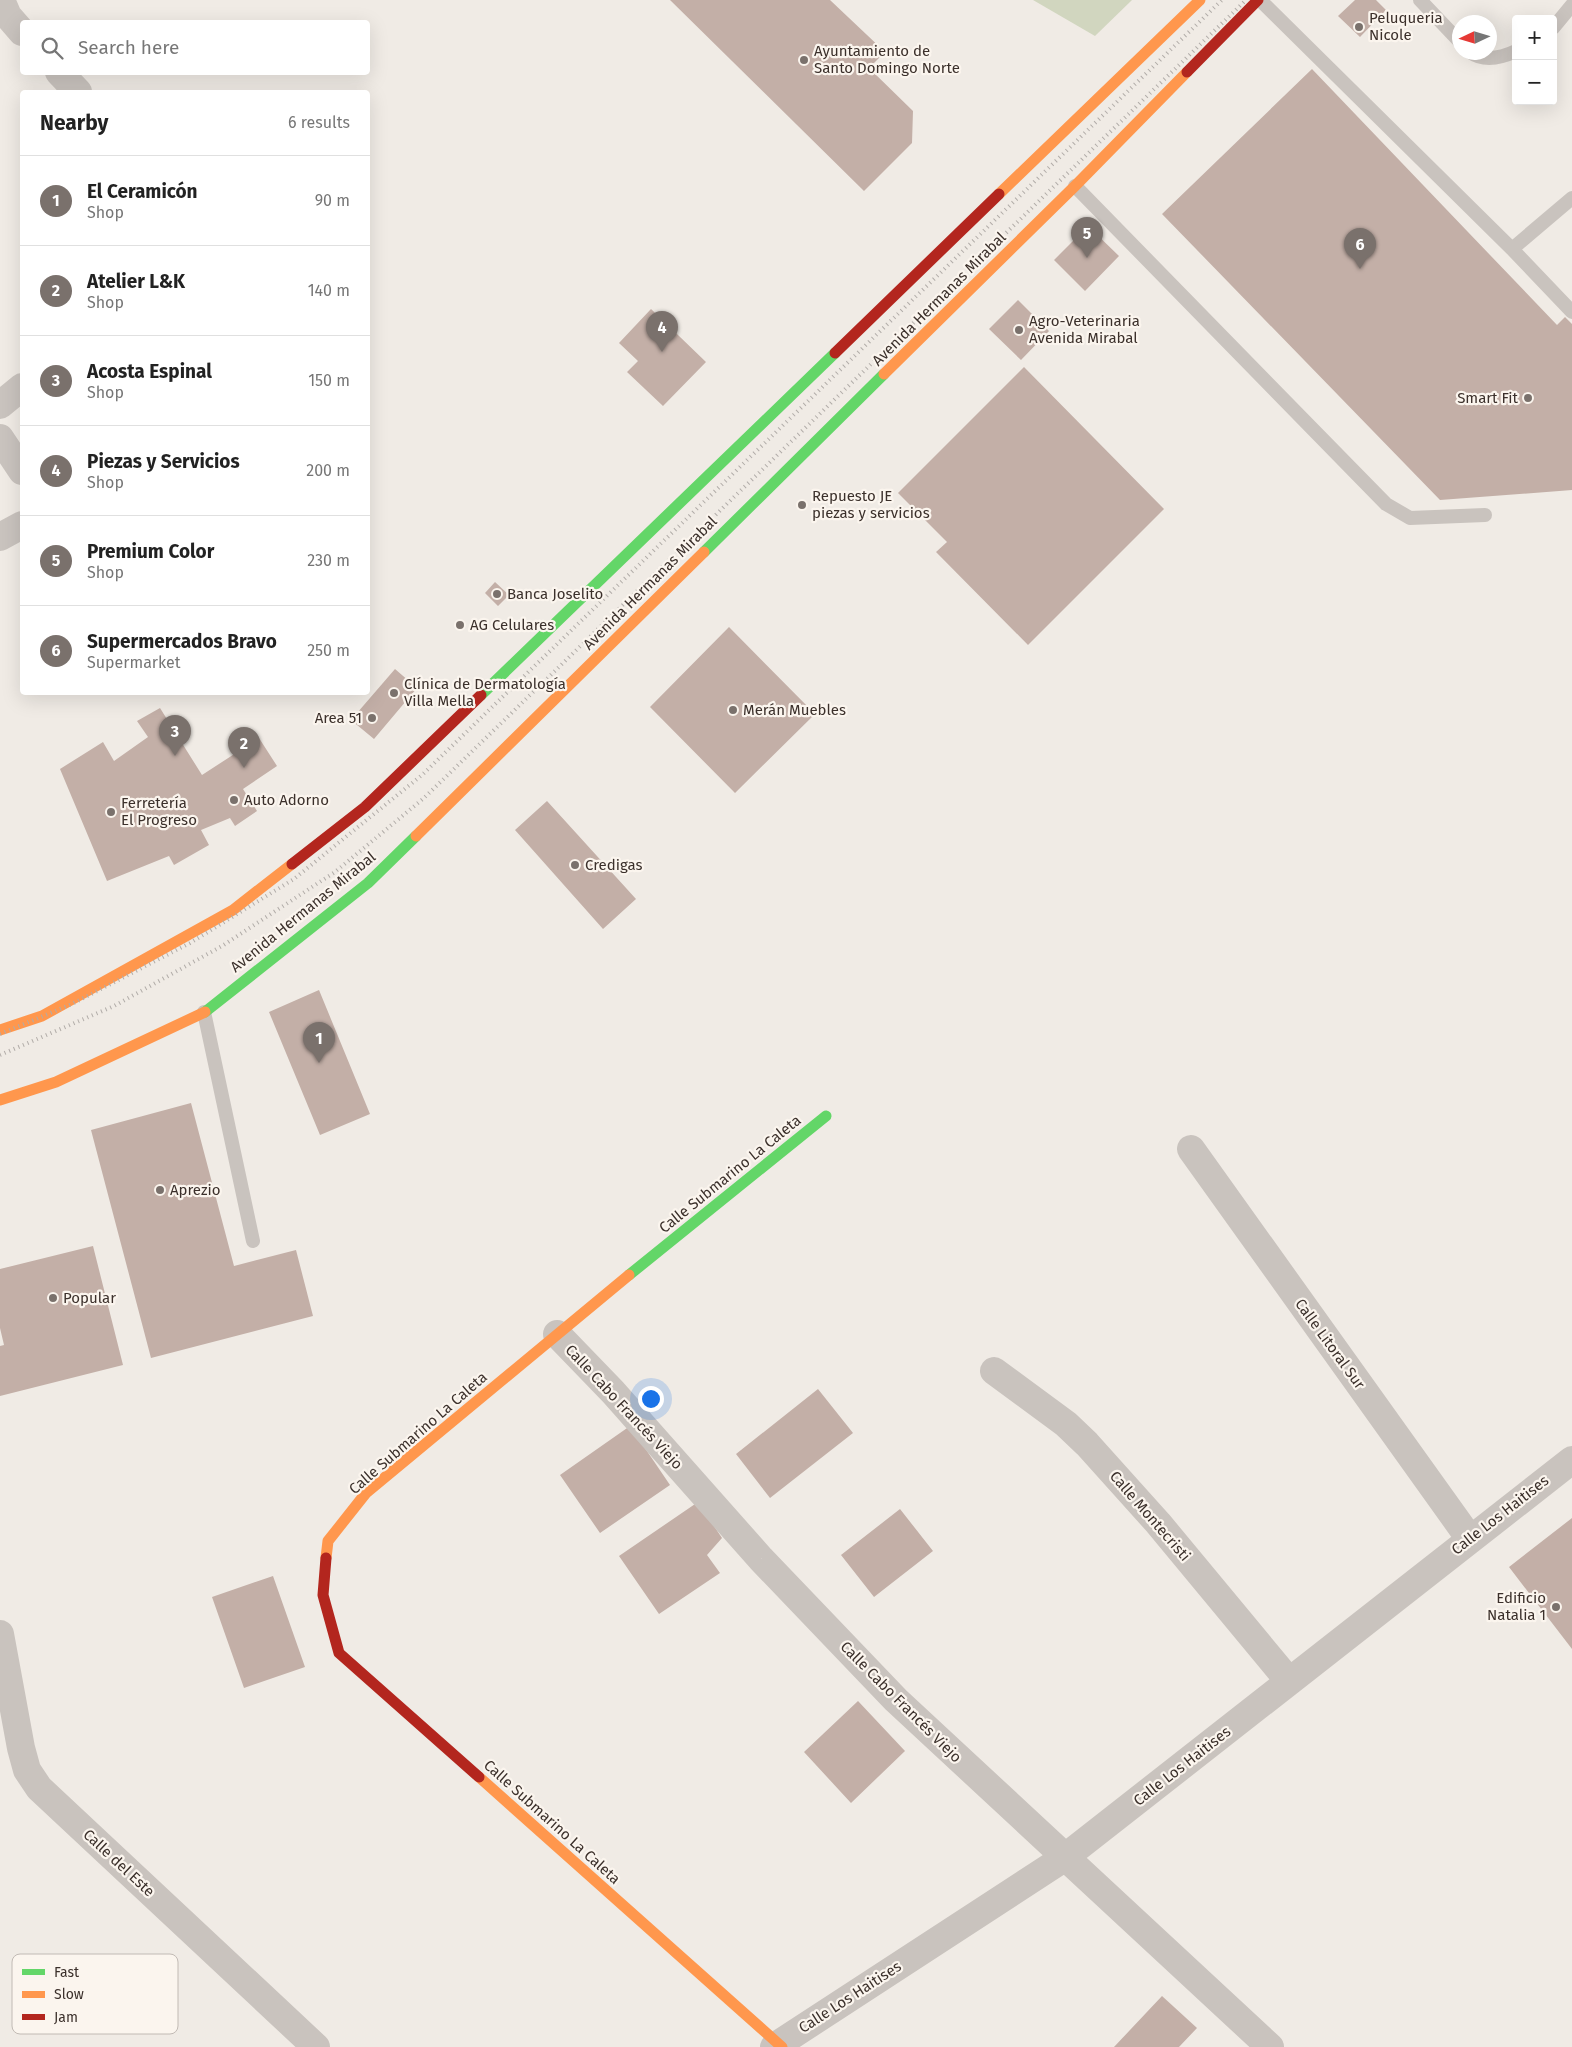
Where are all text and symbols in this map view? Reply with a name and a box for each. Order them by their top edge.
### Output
place label: Peluqueria Nicole [1369,9,1443,44]
north arrow [1452,15,1497,60]
map controls [1512,15,1557,105]
button: + [1512,15,1557,60]
search box [20,20,370,75]
marker: Peluqueria Nicole [1353,21,1365,33]
icon: search [38,34,66,62]
text: Search here [78,36,179,59]
place label: Ayuntamiento de Santo Domingo Norte [814,42,960,77]
marker: Ayuntamiento de Santo Domingo Norte [798,54,810,66]
button: − [1512,60,1557,105]
text: Nearby [40,110,108,136]
text: 6 results [288,113,350,132]
text: El Ceramicón [87,180,198,203]
text: 1 [52,191,60,210]
text: 90 m [315,191,350,210]
text: Shop [87,203,124,222]
pin: 5 [1071,217,1103,258]
street label: Avenida Hermanas Mirabal [868,228,1010,370]
pin: 6 [1344,228,1376,269]
text: Atelier L&K [87,270,185,293]
text: 2 [52,281,60,300]
text: 140 m [308,281,350,300]
text: Shop [87,293,124,312]
pin: 4 [646,311,678,352]
place label: Agro-Veterinaria Avenida Mirabal [1029,312,1140,347]
marker: Agro-Veterinaria Avenida Mirabal [1013,324,1025,336]
text: Acosta Espinal [87,360,212,383]
text: 3 [52,371,60,390]
text: 150 m [308,371,350,390]
text: Shop [87,383,124,402]
place label: Smart Fit [1457,389,1519,407]
marker: Smart Fit [1522,392,1534,404]
text: Piezas y Servicios [87,450,240,473]
text: 4 [51,461,61,480]
text: 200 m [306,461,350,480]
text: Shop [87,473,124,492]
place label: Repuesto JE piezas y servicios [812,487,930,522]
marker: Repuesto JE piezas y servicios [796,499,808,511]
street label: Avenida Hermanas Mirabal [579,512,721,654]
text: Premium Color [87,540,214,563]
text: 5 [52,551,60,570]
text: 230 m [307,551,350,570]
text: Shop [87,563,124,582]
place label: Banca Joselito [507,585,603,603]
marker: Banca Joselito [491,588,503,600]
place label: AG Celulares [470,616,554,634]
marker: AG Celulares [454,619,466,631]
text: Supermercados Bravo [87,630,277,653]
text: 6 [51,641,61,660]
text: 250 m [307,641,350,660]
text: Supermarket [87,653,181,672]
place label: Clínica de Dermatología Villa Mella [404,675,566,710]
marker: Clínica de Dermatología Villa Mella [388,687,400,699]
place label: Merán Muebles [743,701,846,719]
marker: Merán Muebles [727,704,739,716]
place label: Area 51 [315,709,362,727]
marker: Area 51 [366,712,378,724]
pin: 3 [159,715,191,756]
pin: 2 [228,727,260,768]
place label: Auto Adorno [244,791,329,809]
place label: Ferretería El Progreso [121,794,197,829]
marker: Auto Adorno [228,794,240,806]
marker: Ferretería El Progreso [105,806,117,818]
street label: Avenida Hermanas Mirabal [227,847,380,976]
place label: Credigas [585,856,642,874]
marker: Credigas [569,859,581,871]
pin: 1 [303,1022,335,1063]
street label: Calle Submarino La Caleta [655,1111,805,1237]
place label: Aprezio [170,1181,220,1199]
marker: Aprezio [154,1184,166,1196]
place label: Popular [63,1289,116,1307]
marker: Popular [47,1292,59,1304]
street label: Calle Litoral Sur [1291,1295,1369,1393]
street label: Calle Cabo Francés Viejo [562,1341,686,1473]
street label: Calle Submarino La Caleta [345,1368,491,1498]
your location [638,1386,664,1412]
street label: Calle Montecristi [1106,1467,1194,1565]
street label: Calle Los Haitises [1448,1471,1552,1559]
place label: Edificio Natalia 1 [1487,1589,1546,1624]
marker: Edificio Natalia 1 [1550,1601,1562,1613]
street label: Calle Cabo Francés Viejo [837,1638,965,1766]
street label: Calle Los Haitises [1130,1722,1234,1810]
street label: Calle Submarino La Caleta [480,1756,624,1888]
street label: Calle del Este [80,1825,158,1901]
legend [12,1954,178,2034]
street label: Calle Los Haitises [795,1957,905,2037]
text: Fast [54,1964,80,1981]
text: Slow [54,1986,84,2003]
text: Jam [54,2009,78,2026]

